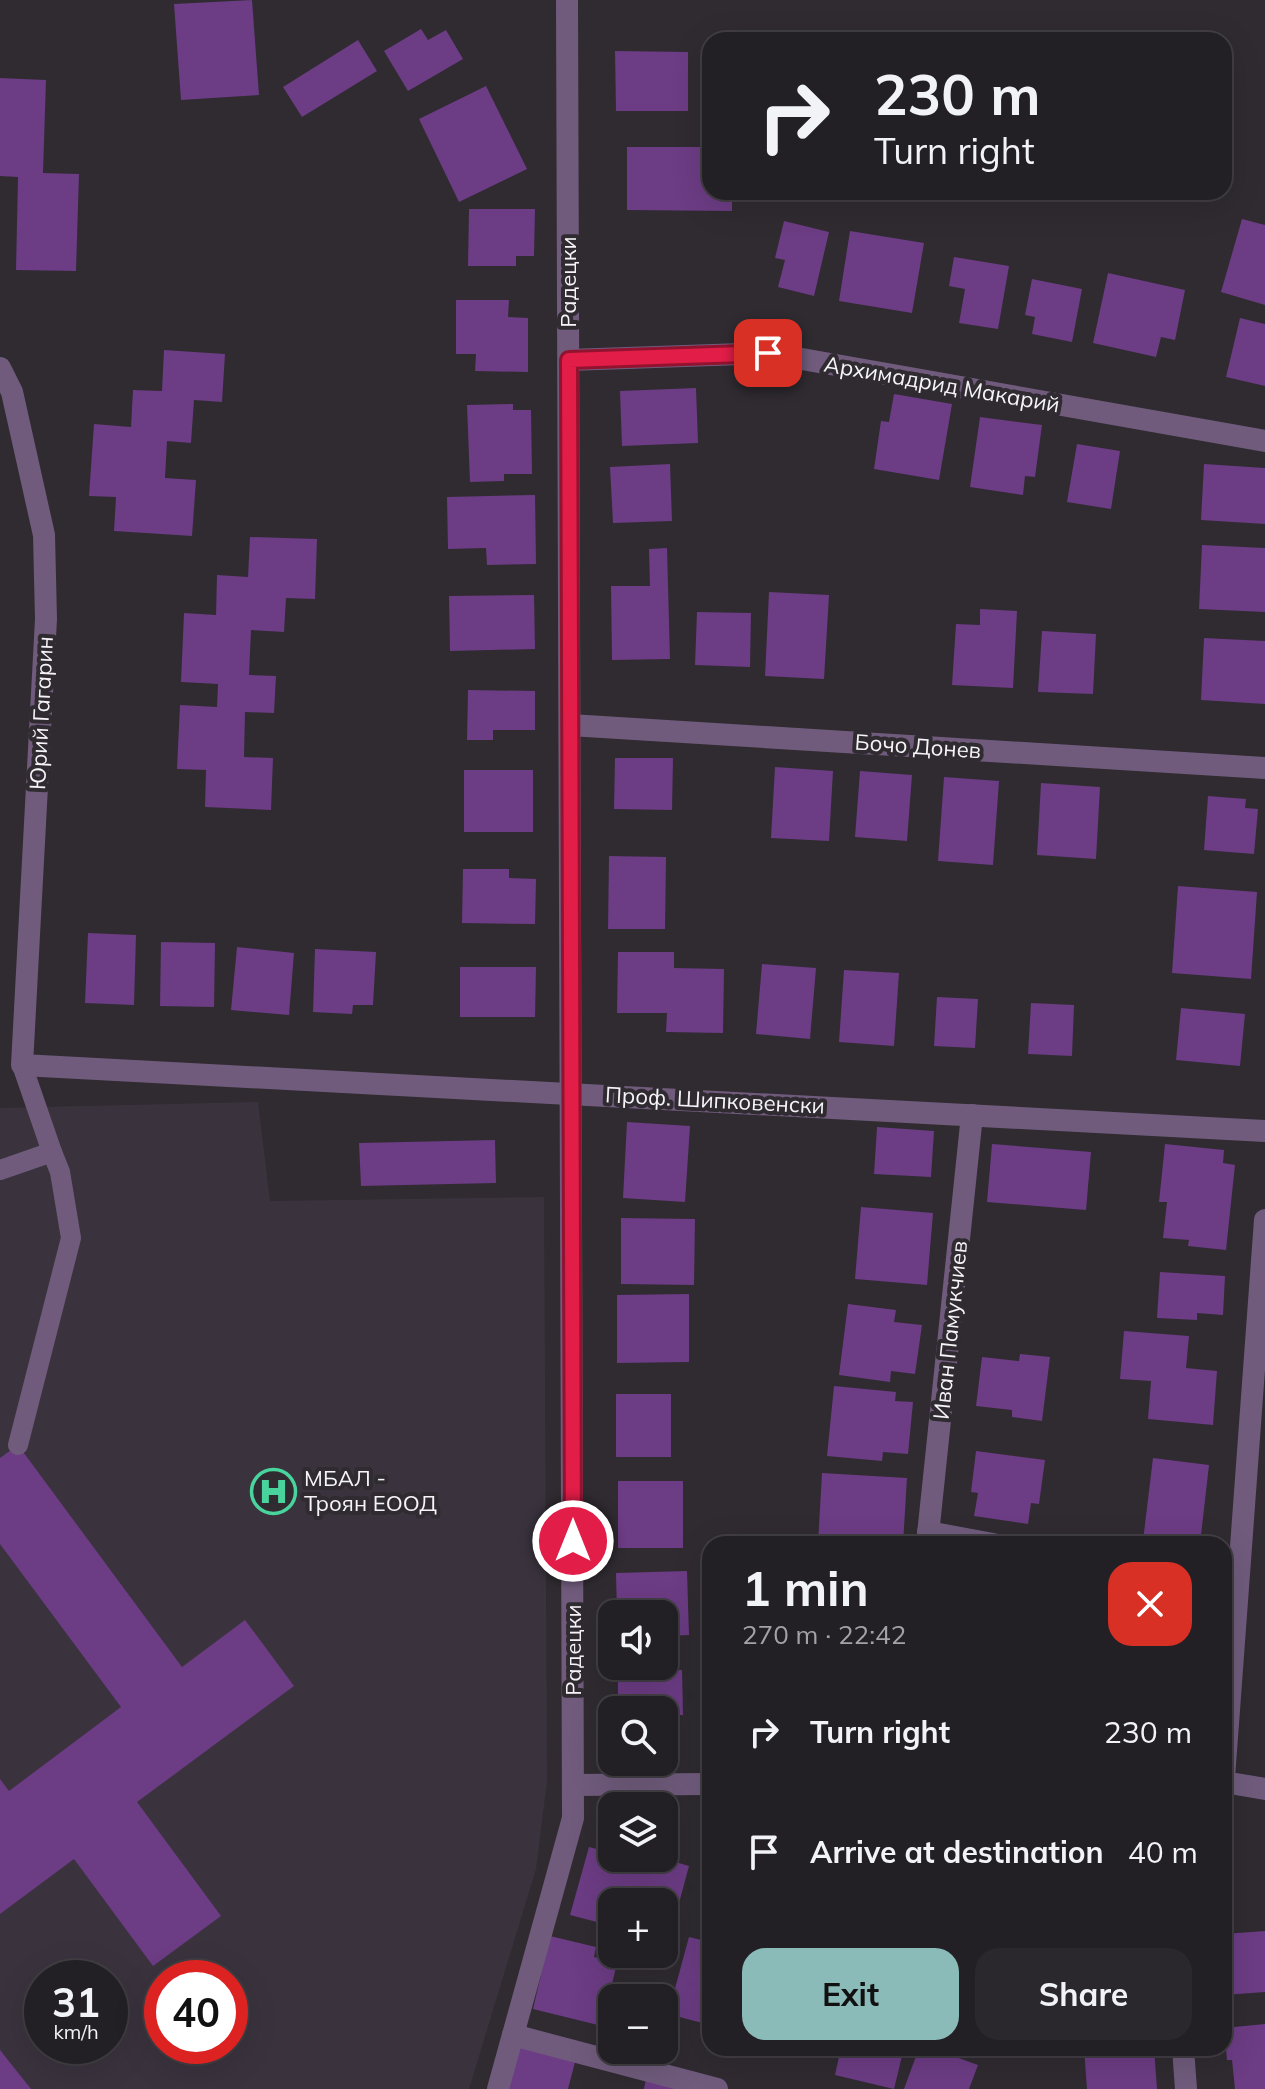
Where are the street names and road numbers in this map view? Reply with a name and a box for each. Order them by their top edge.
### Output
street label: Радецки [554,236,582,328]
street label: Архимадрид Макарий [822,349,1062,419]
street label: Юрий Гагарин [23,635,59,791]
street label: Бочо Донев [854,728,982,764]
street label: Проф. Шипковенски [604,1080,826,1120]
street label: Иван Памукчиев [927,1239,973,1421]
street label: Радецки [559,1604,587,1696]

